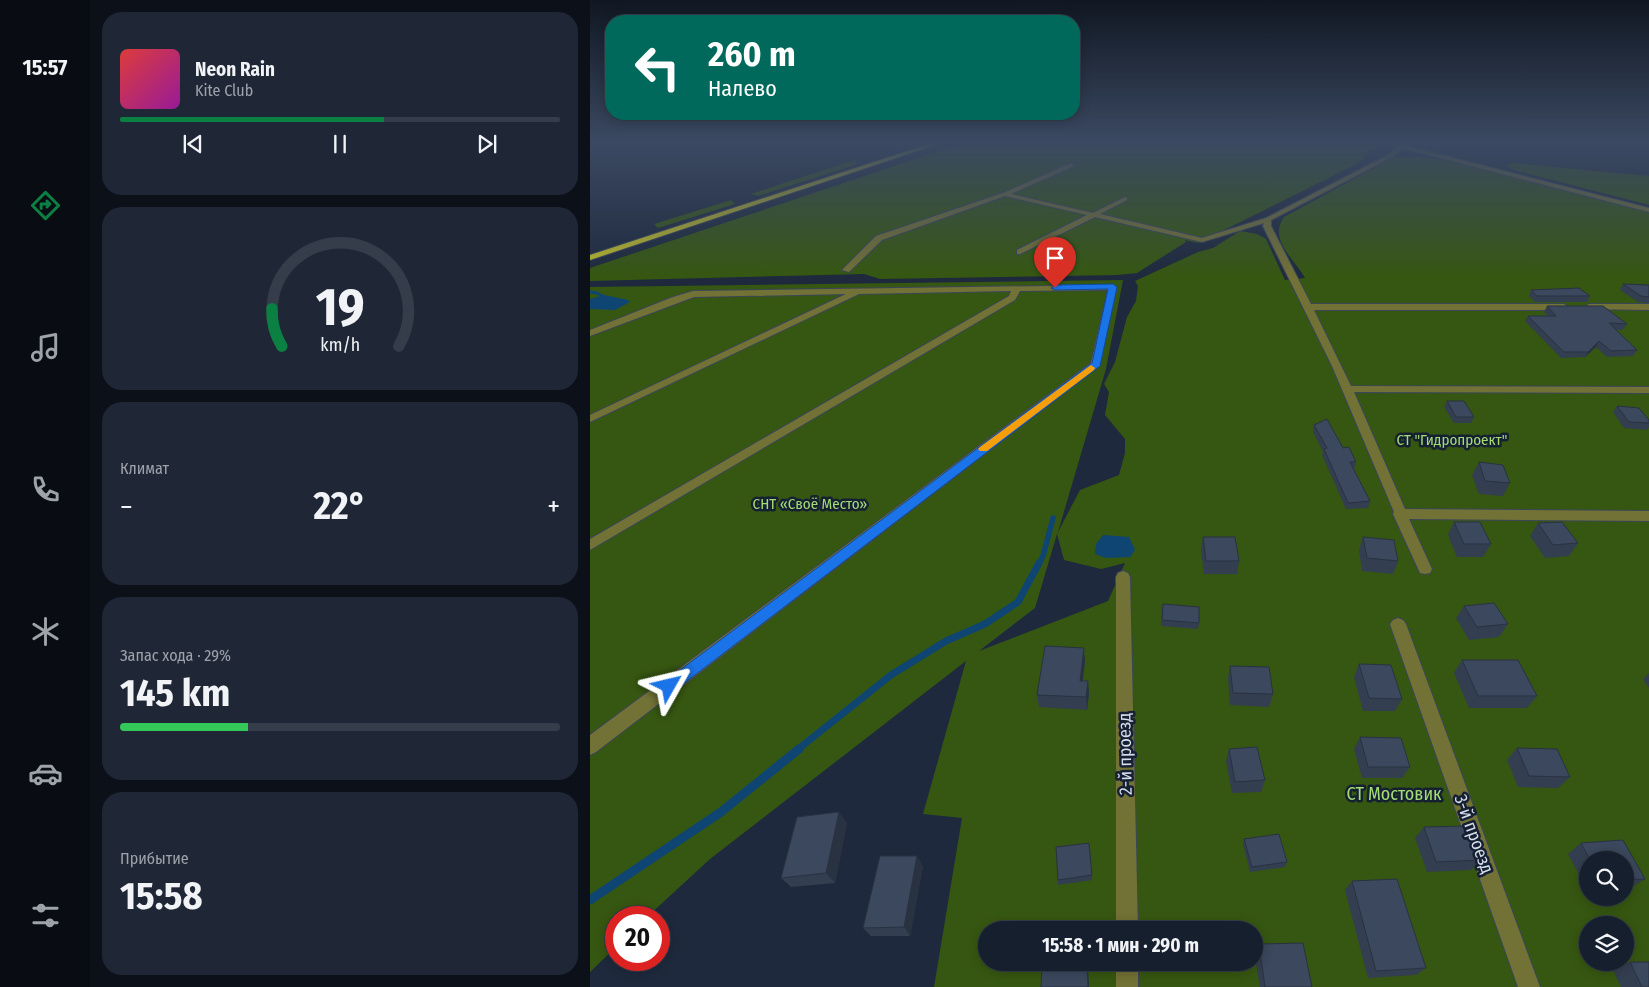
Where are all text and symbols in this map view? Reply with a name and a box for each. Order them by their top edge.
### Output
text: 260 m [708,33,796,75]
icon: left [625,35,690,100]
text: 15:57 [23,54,68,81]
text: Neon Rain [195,58,275,81]
text: Налево [708,75,777,102]
text: Kite Club [195,81,253,100]
icon: previous [179,130,207,158]
icon: pause [326,130,354,158]
icon: next [473,130,501,158]
icon: directions [28,188,63,223]
pin [1034,237,1076,288]
icon: arrive [1041,244,1069,272]
text: 19 [316,276,364,339]
icon: music [28,330,63,365]
text: km/h [320,334,360,356]
park label: СТ "Гидропроект" [1397,431,1507,449]
text: Климат [120,459,169,478]
icon: phone [28,472,63,507]
text: 22° [313,483,366,529]
text: − [120,490,133,523]
text: + [547,490,560,523]
park label: СНТ «Своё Место» [753,495,867,513]
icon: climate [28,614,63,649]
text: Запас хода · 29% [120,646,231,665]
position arrow [642,659,694,711]
text: 145 km [120,670,230,716]
street label: 2-й проезд [1113,713,1137,795]
icon: car [28,756,63,791]
park label: СТ Мостовик [1347,783,1442,805]
street label: 3-й проезд [1450,791,1498,877]
text: Прибытие [120,849,189,868]
map controls [1579,851,1634,971]
button: search [1579,851,1634,906]
text: 15:58 [120,873,202,919]
icon: filters [28,898,63,933]
speed limit sign: 20 [605,906,670,971]
button: layers [1579,916,1634,971]
text: 15:58 · 1 мин · 290 m [1042,934,1199,957]

